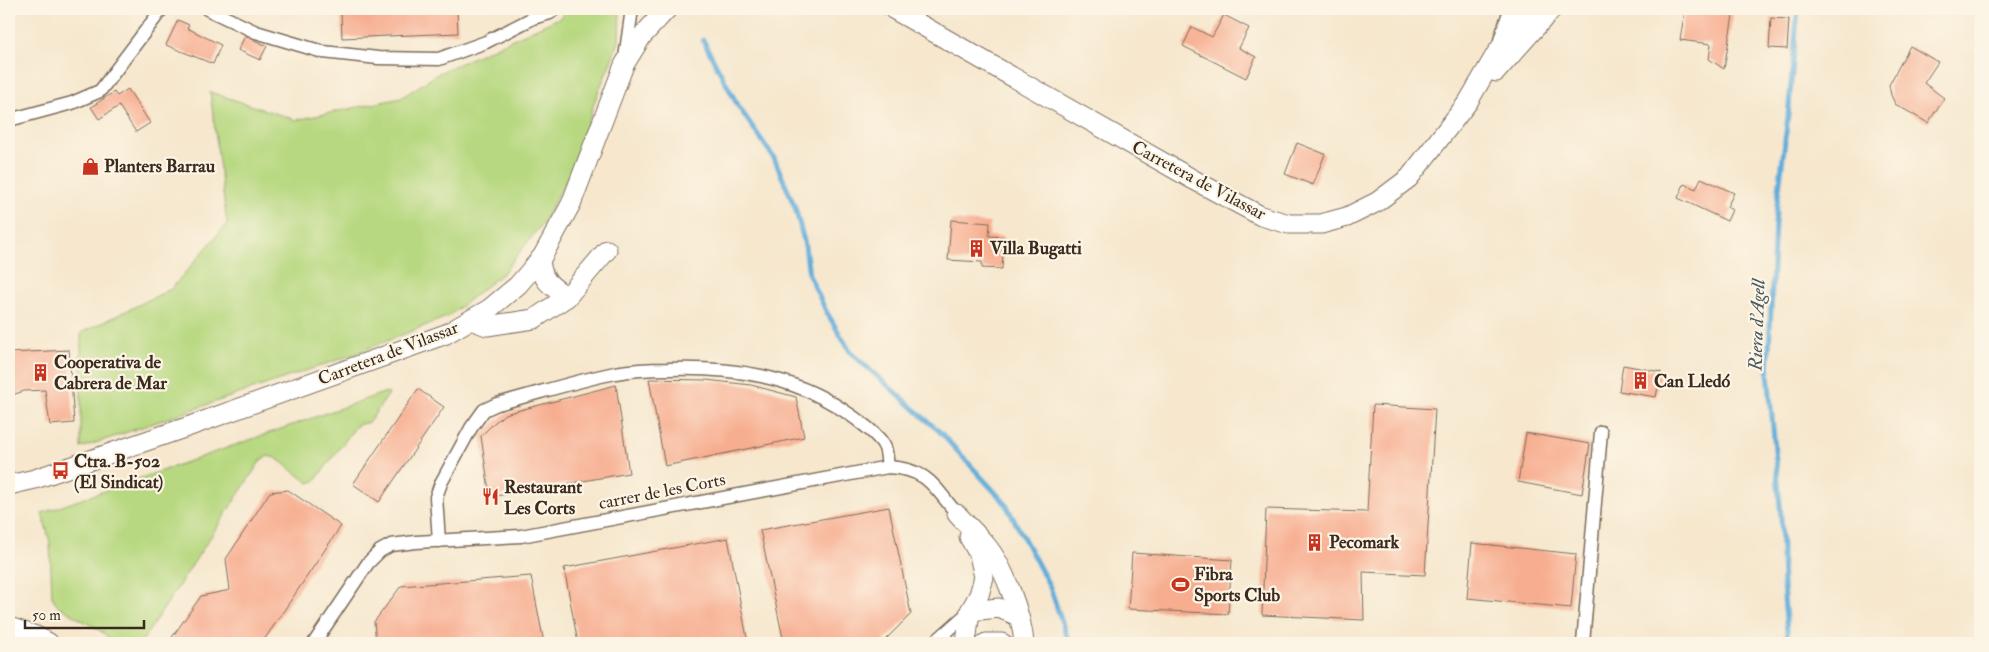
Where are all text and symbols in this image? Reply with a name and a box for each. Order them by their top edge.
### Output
street label: Carretera de Vilassar [1128,135,1270,226]
place label: Planters Barrau [104,155,216,178]
shop icon: Planters Barrau [80,156,100,176]
place label: Villa Bugatti [989,237,1082,260]
building icon: Villa Bugatti [966,238,986,258]
water label: Riera d'Agell [1743,277,1771,372]
street label: Carretera de Vilassar [315,316,462,391]
place label: Cooperativa de Cabrera de Mar [54,351,167,395]
building icon: Cooperativa de Cabrera de Mar [30,362,50,382]
place label: Can Lledó [1654,370,1731,393]
building icon: Can Lledó [1630,371,1650,391]
place label: Ctra. B-502 (El Sindicat) [74,450,163,494]
bus stop icon: Ctra. B-502 (El Sindicat) [50,461,70,481]
street label: carrer de les Corts [597,468,728,515]
place label: Restaurant Les Corts [504,476,582,520]
restaurant icon: Restaurant Les Corts [480,487,500,507]
place label: Pecomark [1329,531,1399,554]
building icon: Pecomark [1305,532,1325,552]
place label: Fibra Sports Club [1194,563,1280,607]
sports icon: Fibra Sports Club [1170,574,1190,594]
scale bar [25,597,144,629]
text: 50 m [32,606,61,625]

